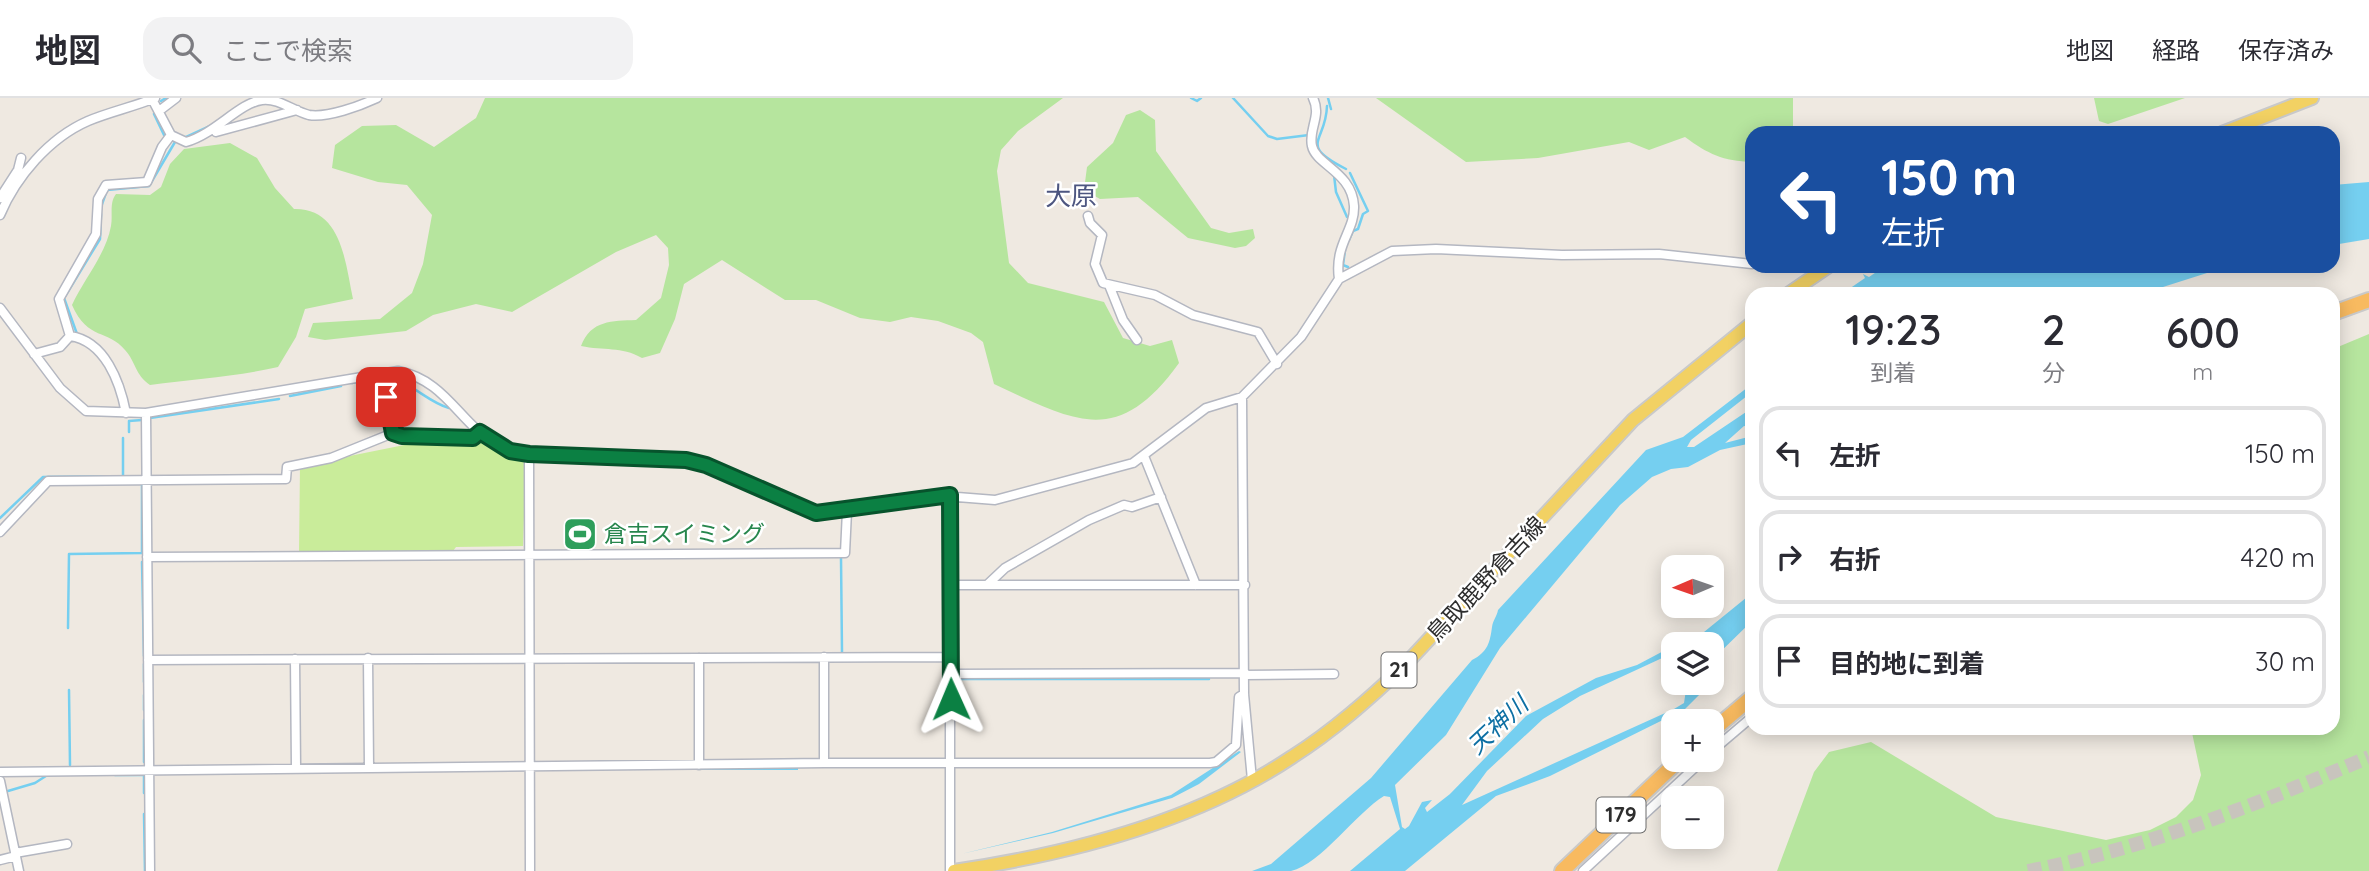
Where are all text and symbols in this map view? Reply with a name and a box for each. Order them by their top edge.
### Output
search box [143,17,633,80]
text: 地図 [35,29,101,70]
icon: search [167,29,205,67]
text: ここで検索 [223,34,353,67]
text: 地図 [2066,35,2114,65]
text: 経路 [2152,35,2200,65]
text: 保存済み [2238,35,2334,65]
text: 150 m [1881,146,2017,207]
icon: left [1766,154,1857,245]
district label: 大原 [1045,179,1097,212]
text: 左折 [1881,212,1945,252]
text: 19:23 [1845,303,1941,356]
text: 2 [2042,303,2065,356]
text: 600 [2166,306,2240,359]
text: m [2192,357,2213,386]
text: 到着 [1870,358,1916,387]
text: 分 [2042,358,2065,387]
pin [356,367,416,427]
icon: arrive [367,378,405,416]
icon: left [1770,434,1808,472]
text: 150 m [2245,437,2315,470]
text: 左折 [1829,439,1881,472]
street label: 鳥取鹿野倉吉線 [1420,510,1551,647]
sports icon: 倉吉スイミング [561,515,599,553]
place label: 倉吉スイミング [604,519,765,548]
icon: right [1770,538,1808,576]
text: 420 m [2241,541,2315,574]
text: 右折 [1829,543,1881,576]
north arrow [1661,555,1724,618]
map controls [1661,555,1724,849]
button: layers [1661,632,1724,695]
icon: arrive [1770,642,1808,680]
text: 30 m [2255,645,2315,678]
text: 目的地に到着 [1829,647,1985,680]
road number: 21 [1382,652,1416,688]
position arrow [914,662,988,736]
water label: 天神川 [1461,687,1536,760]
button: + [1661,709,1724,772]
button: − [1661,786,1724,849]
road number: 179 [1596,798,1646,832]

